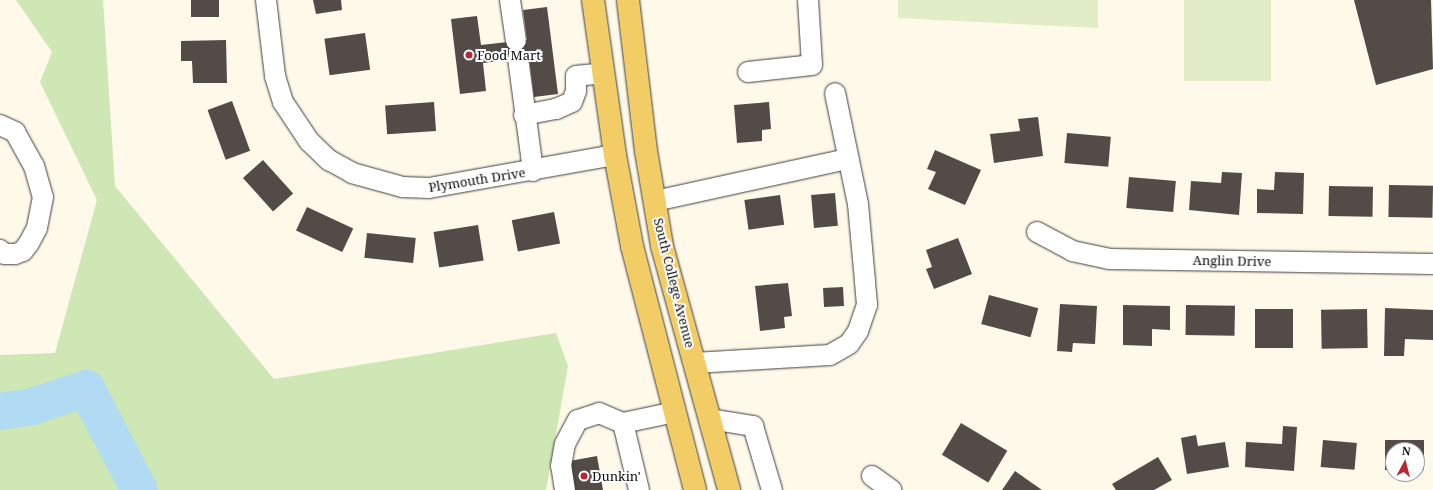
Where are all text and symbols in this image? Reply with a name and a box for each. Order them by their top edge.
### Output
place label: Food Mart [477,47,541,63]
marker: Food Mart [464,50,474,60]
street label: Plymouth Drive [428,165,526,195]
street label: South College Avenue [650,216,698,350]
street label: Anglin Drive [1193,253,1271,269]
north arrow [1385,442,1425,482]
text: N [1401,443,1412,459]
place label: Dunkin' [592,468,641,484]
marker: Dunkin' [579,471,589,481]

